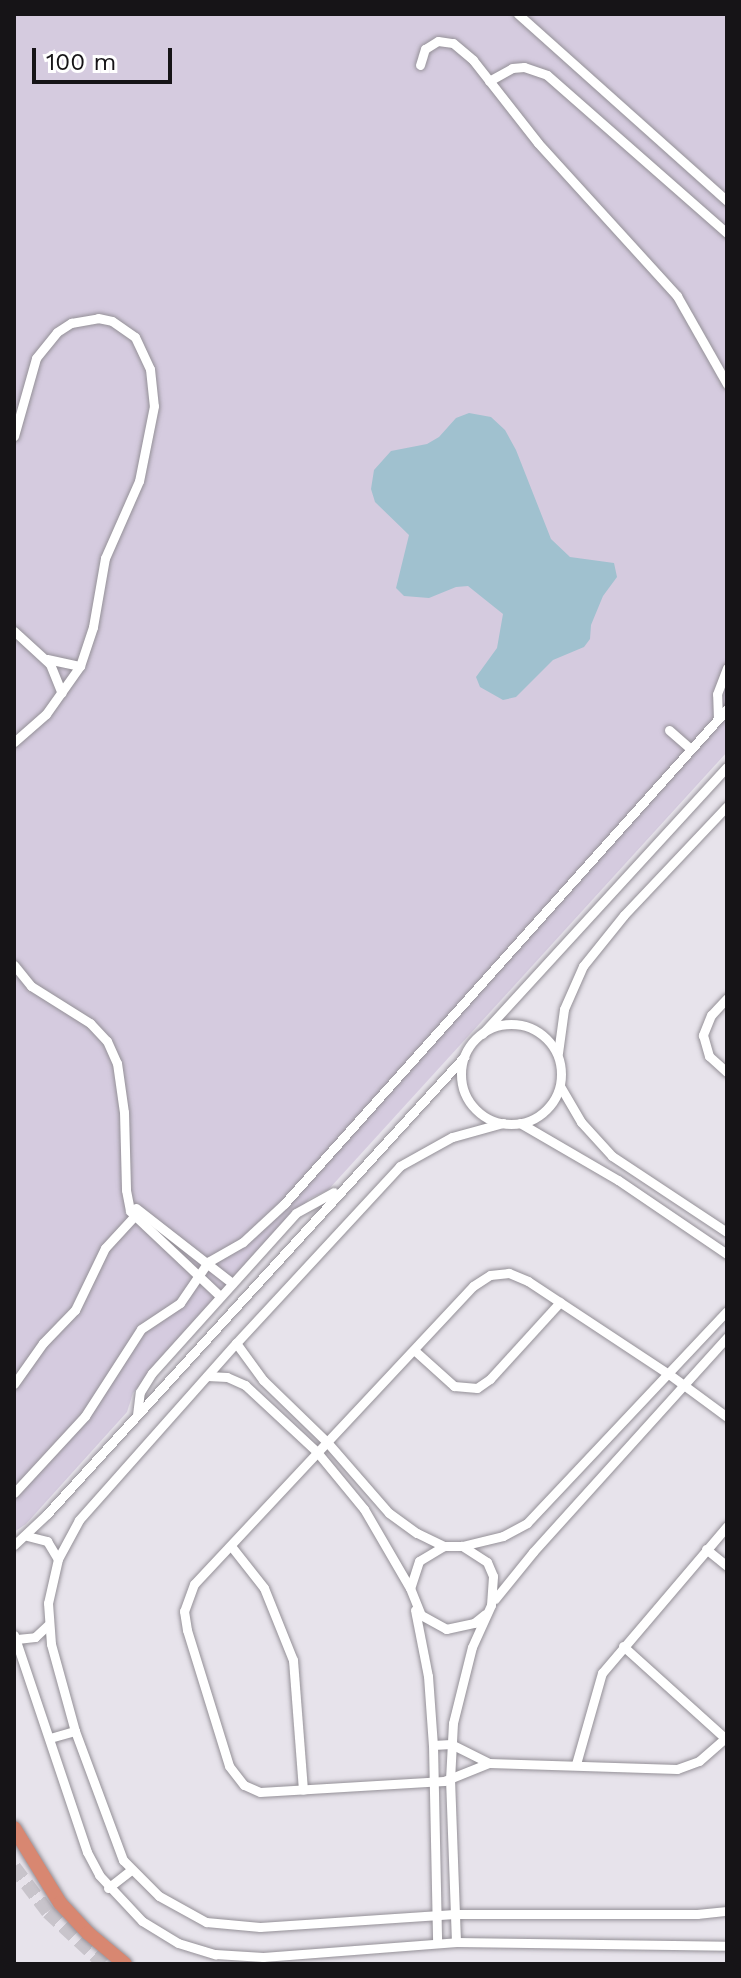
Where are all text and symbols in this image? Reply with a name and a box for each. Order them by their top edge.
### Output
scale bar [36,32,176,82]
text: 100 m [46,48,116,76]

